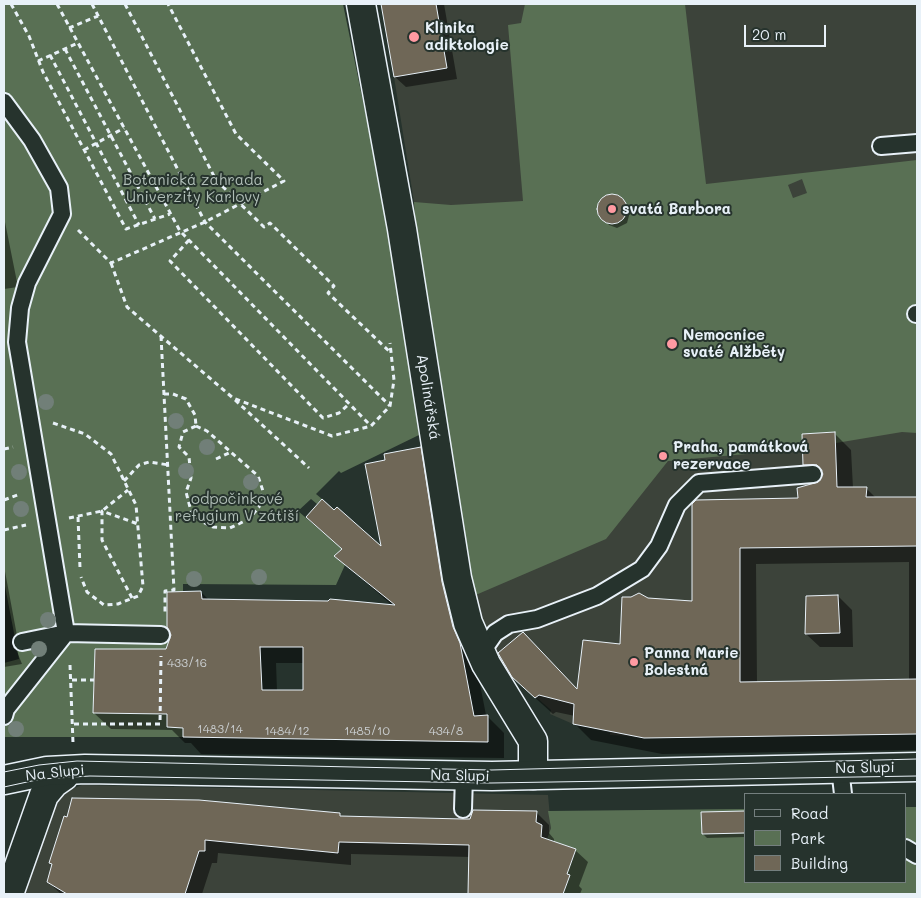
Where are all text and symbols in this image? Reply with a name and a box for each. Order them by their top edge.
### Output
scale bar [746,15,828,47]
place label: Klinika adiktologie [425,19,509,54]
text: 20 m [752,24,786,44]
marker: Klinika adiktologie [407,30,421,44]
park label: Botanická zahrada Univerzity Karlovy [123,171,263,206]
place label: svatá Barbora [622,200,731,218]
marker: svatá Barbora [606,203,618,215]
place label: Nemocnice svaté Alžběty [683,326,785,361]
marker: Nemocnice svaté Alžběty [665,337,679,351]
street label: Apolinářská [412,353,444,441]
place label: Praha, památková rezervace [673,438,809,473]
marker: Praha, památková rezervace [657,450,669,462]
park label: odpočinkové refugium V zátiší [175,490,299,525]
place label: Panna Marie Bolestná [644,644,738,679]
house number: 433/16 [167,656,207,670]
marker: Panna Marie Bolestná [628,656,640,668]
house number: 1483/14 [197,722,243,736]
house number: 1484/12 [264,724,310,738]
house number: 1485/10 [344,724,390,738]
house number: 434/8 [429,724,463,738]
street label: Na Slupi [835,758,895,778]
street label: Na Slupi [24,761,86,785]
street label: Na Slupi [430,766,490,786]
legend [744,793,906,883]
text: Road [791,803,828,823]
text: Park [791,828,825,848]
text: Building [791,853,848,873]

